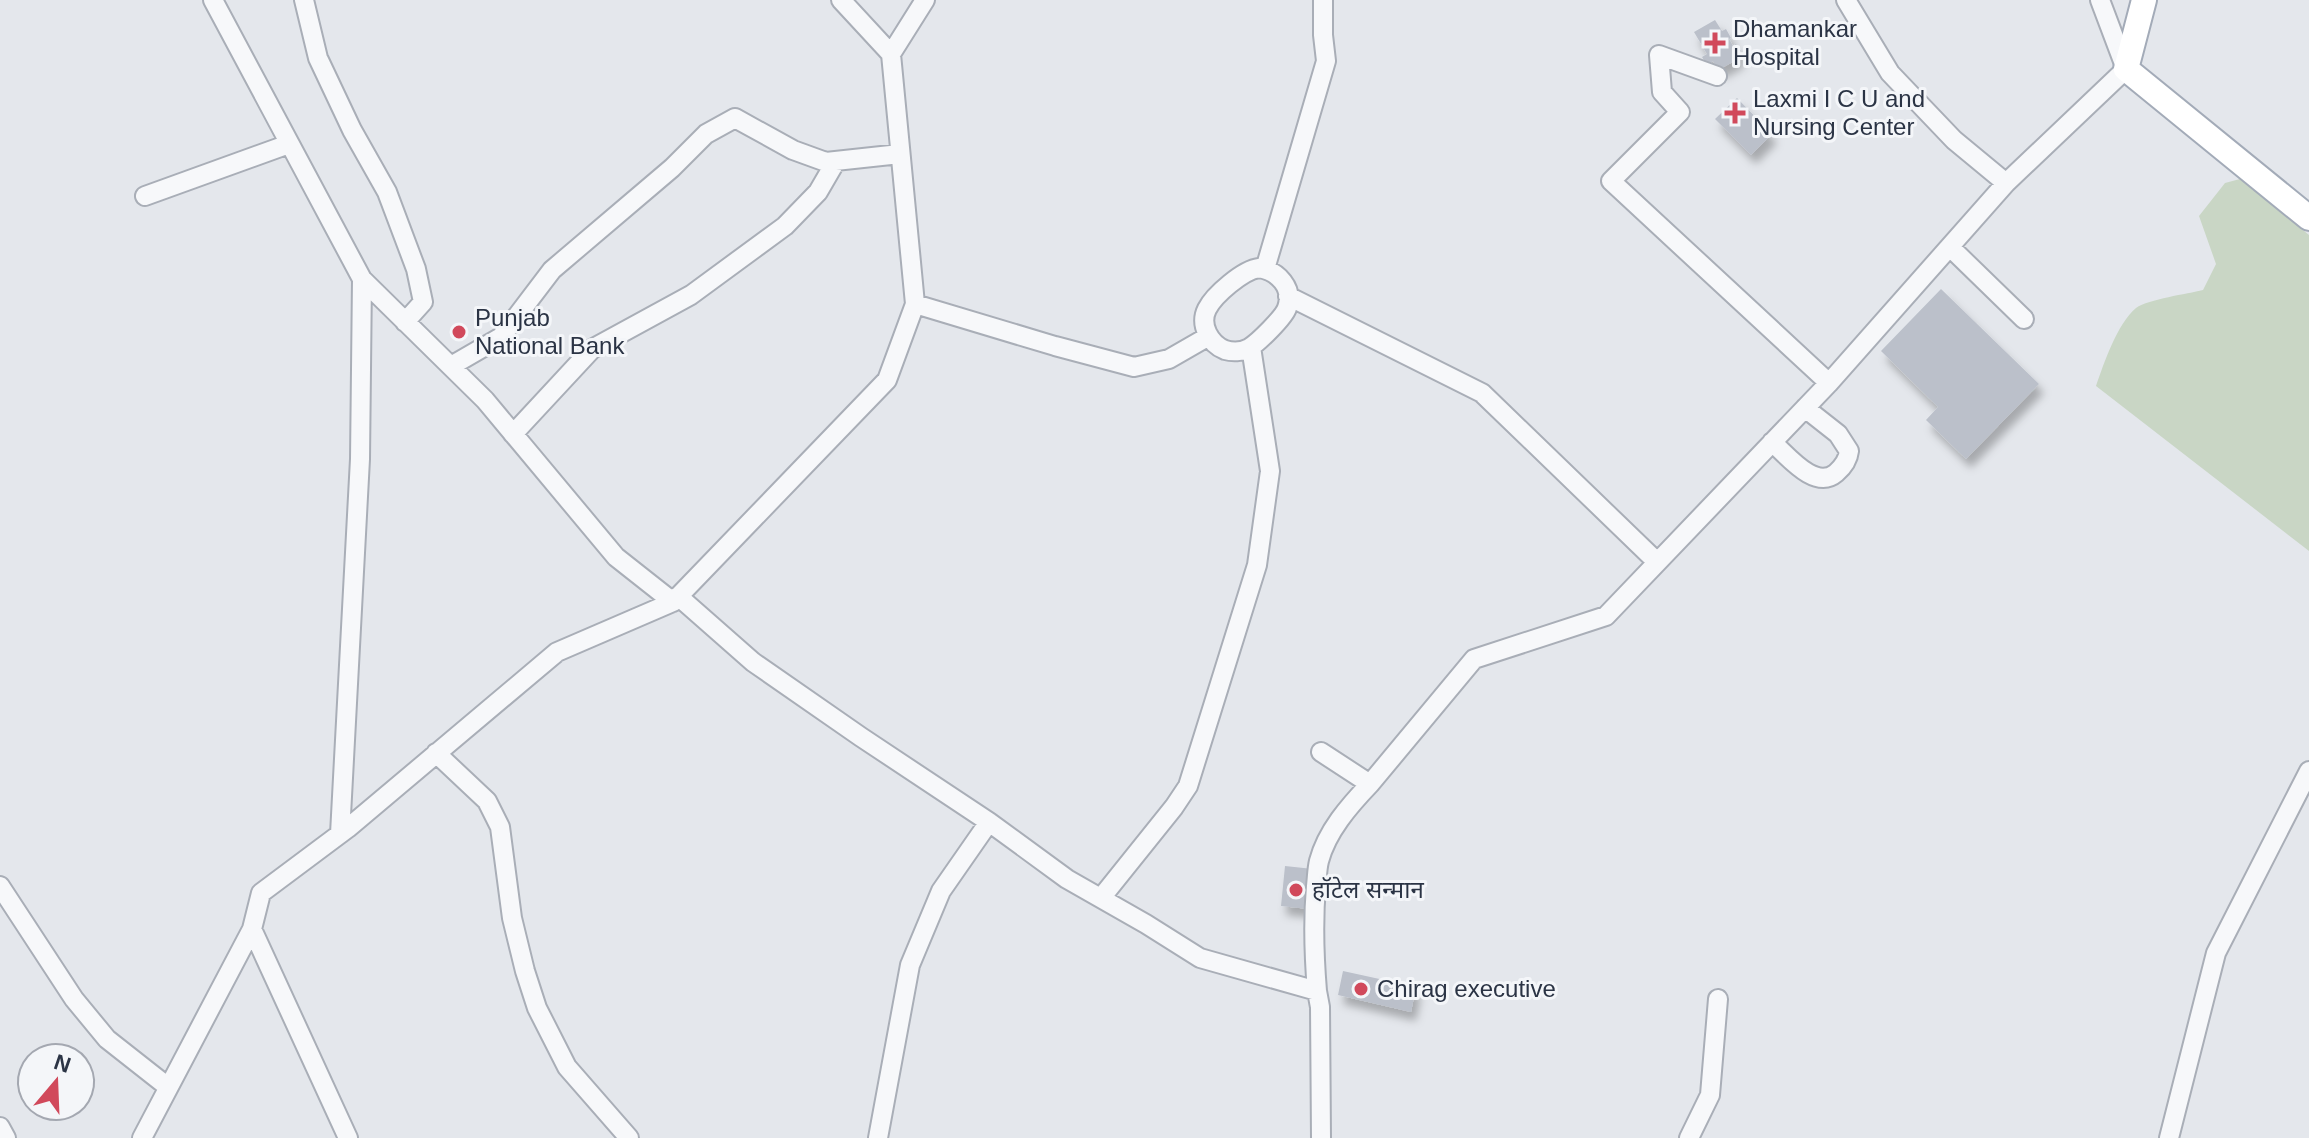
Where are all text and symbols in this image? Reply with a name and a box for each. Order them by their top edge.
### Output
place label: Dhamankar Hospital [1733,15,1857,70]
marker: Dhamankar Hospital [1704,32,1726,54]
place label: Laxmi I C U and Nursing Center [1753,85,1925,140]
marker: Laxmi I C U and Nursing Center [1724,102,1746,124]
place label: Punjab National Bank [475,304,625,359]
marker: Punjab National Bank [450,323,468,341]
place label: हॉटेल सन्मान [1312,876,1424,903]
marker: हॉटेल सन्मान [1287,881,1305,899]
place label: Chirag executive [1377,975,1556,1002]
marker: Chirag executive [1352,980,1370,998]
north arrow [16,1042,96,1122]
text: N [51,1049,74,1078]

